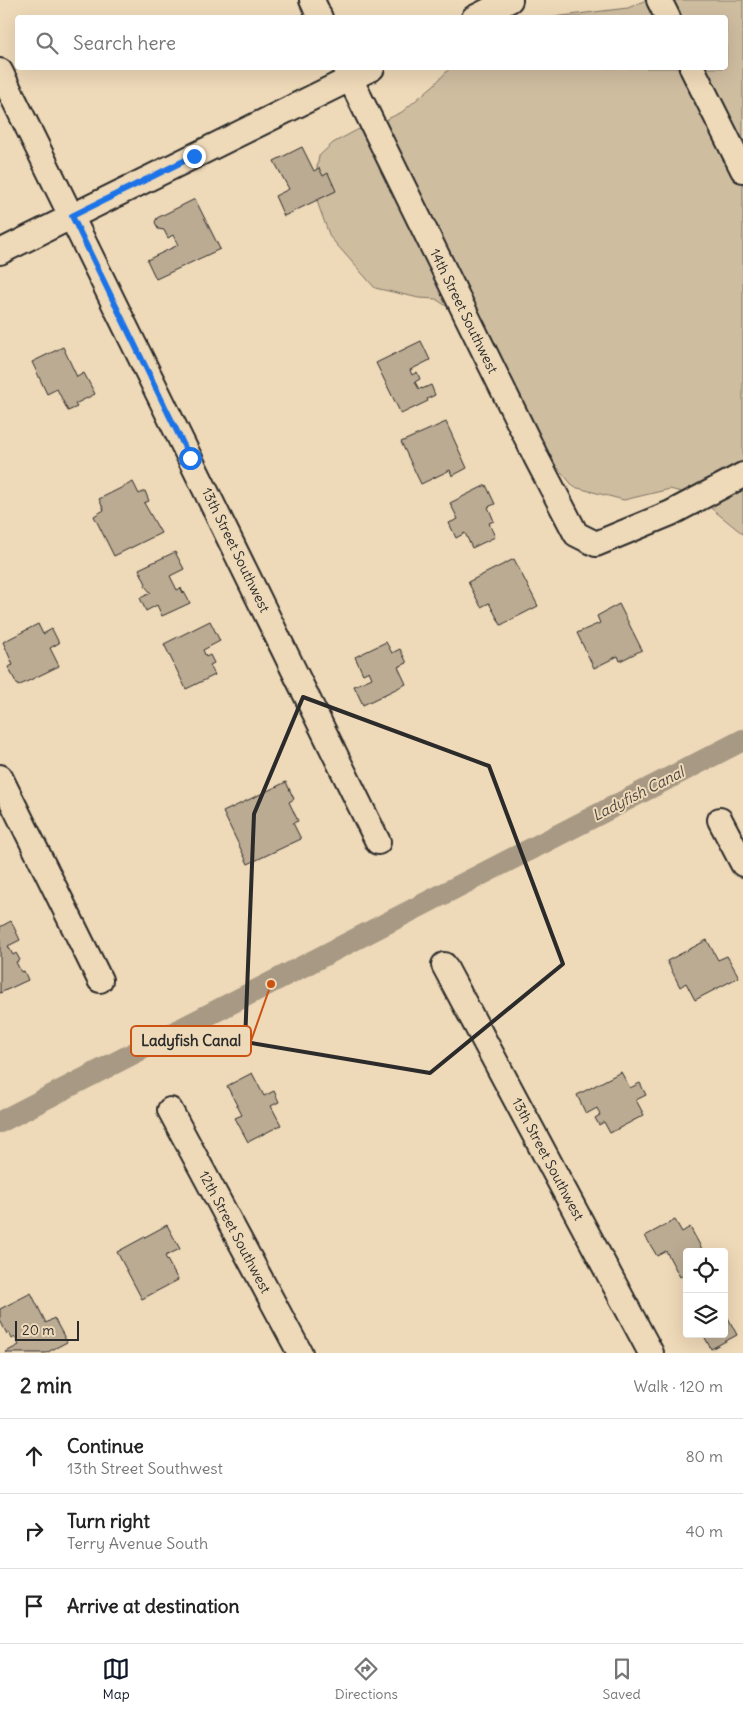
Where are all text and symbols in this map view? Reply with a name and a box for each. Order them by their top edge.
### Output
search box [15,15,728,70]
icon: search [33,29,61,57]
text: Search here [73,31,176,55]
route end [183,145,206,168]
street label: 14th Street Southwest [426,246,502,377]
route start [179,447,202,470]
street label: 13th Street Southwest [198,485,274,616]
water label: Ladyfish Canal [589,761,689,825]
callout: Ladyfish Canal [131,1026,251,1056]
text: Ladyfish Canal [141,1031,241,1051]
street label: 13th Street Southwest [508,1095,588,1224]
street label: 12th Street Southwest [195,1168,275,1297]
map controls [683,1248,728,1338]
button: locate [683,1248,728,1293]
button: layers [683,1293,728,1338]
scale bar [15,1318,79,1341]
text: 20 m [22,1321,55,1339]
text: 2 min [20,1372,72,1399]
text: Walk · 120 m [633,1376,723,1396]
text: Continue [67,1434,144,1458]
icon: ahead [20,1442,48,1470]
text: 80 m [685,1446,723,1466]
text: 13th Street Southwest [67,1458,223,1478]
text: Turn right [67,1509,150,1533]
icon: right [20,1517,48,1545]
text: 40 m [685,1521,723,1541]
text: Terry Avenue South [67,1533,208,1553]
icon: arrive [20,1592,48,1620]
text: Arrive at destination [67,1594,240,1618]
tab: Map [102,1655,130,1703]
tab: Directions [335,1655,398,1703]
tab: Saved [602,1655,641,1703]

